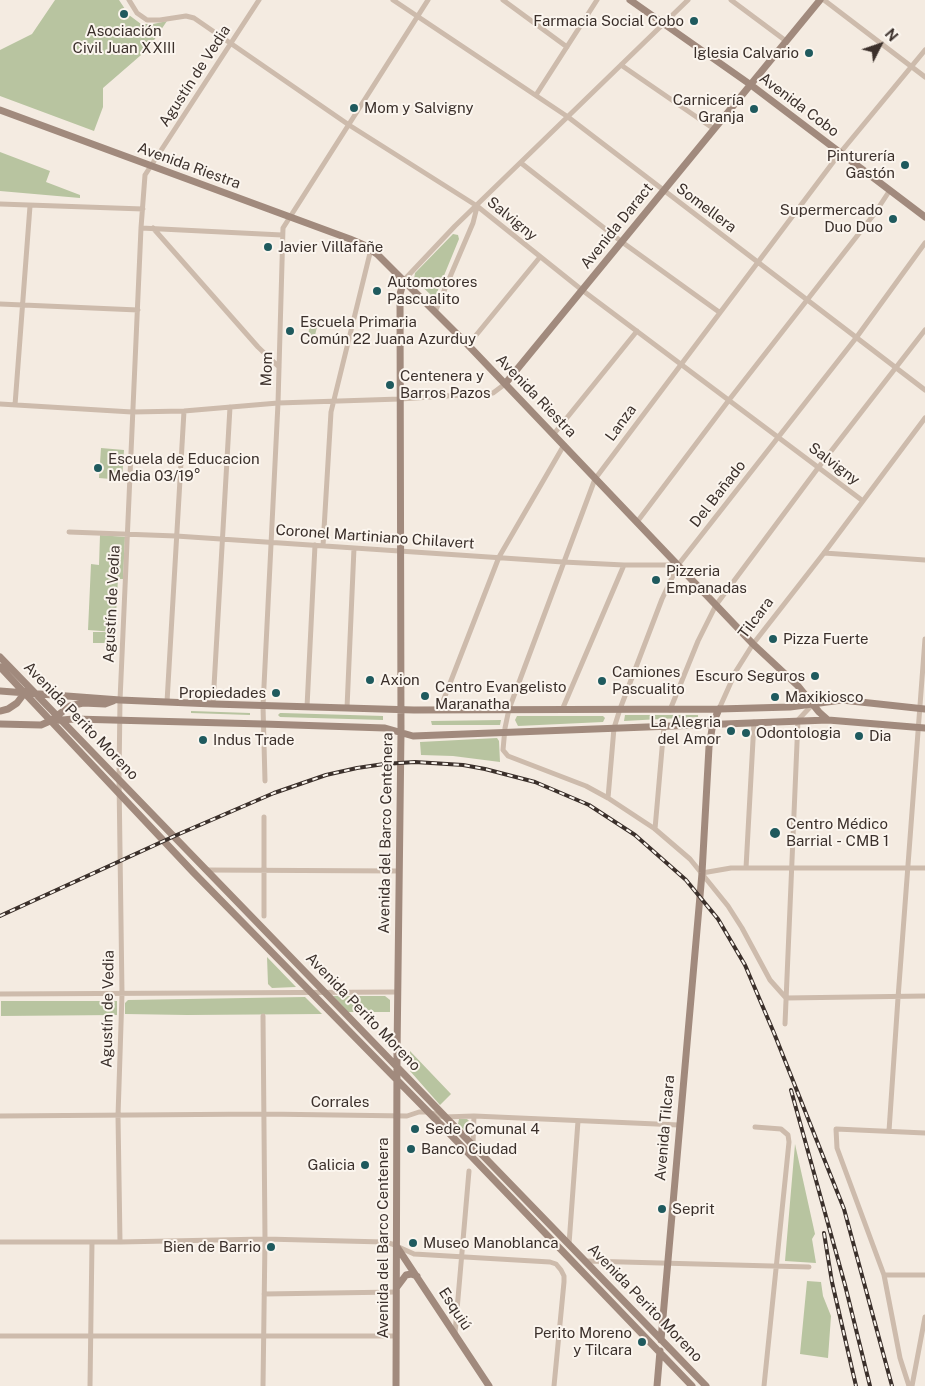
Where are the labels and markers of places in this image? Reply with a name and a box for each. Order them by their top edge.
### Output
marker: Asociación Civil Juan XXIII [118,8,130,20]
place label: Farmacia Social Cobo [533,12,684,30]
marker: Farmacia Social Cobo [688,15,700,27]
place label: Asociación Civil Juan XXIII [73,22,175,57]
place label: Iglesia Calvario [693,44,799,62]
marker: Iglesia Calvario [803,47,815,59]
place label: Carnicería Granja [673,91,744,126]
place label: Mom y Salvigny [364,99,474,117]
marker: Mom y Salvigny [348,102,360,114]
marker: Carnicería Granja [748,103,760,115]
place label: Pinturería Gastón [827,147,895,182]
marker: Pinturería Gastón [899,159,911,171]
place label: Supermercado Duo Duo [780,201,883,236]
marker: Supermercado Duo Duo [887,213,899,225]
place label: Javier Villafañe [278,238,383,256]
marker: Javier Villafañe [262,241,274,253]
place label: Automotores Pascualito [387,273,477,308]
marker: Automotores Pascualito [371,285,383,297]
place label: Escuela Primaria Común 22 Juana Azurduy [300,313,476,348]
marker: Escuela Primaria Común 22 Juana Azurduy [284,325,296,337]
place label: Centenera y Barros Pazos [400,367,490,402]
marker: Centenera y Barros Pazos [384,379,396,391]
place label: Escuela de Educacion Media 03/19° [108,450,260,485]
marker: Escuela de Educacion Media 03/19° [92,462,104,474]
place label: Pizzeria Empanadas [666,562,747,597]
marker: Pizzeria Empanadas [650,574,662,586]
place label: Pizza Fuerte [783,630,869,648]
marker: Pizza Fuerte [767,633,779,645]
place label: Camiones Pascualito [612,663,685,698]
place label: Escuro Seguros [695,667,805,685]
marker: Escuro Seguros [809,670,821,682]
place label: Axion [380,671,420,689]
marker: Axion [364,674,376,686]
marker: Camiones Pascualito [596,675,608,687]
place label: Centro Evangelisto Maranatha [435,678,567,713]
place label: Propiedades [179,684,266,702]
marker: Propiedades [270,687,282,699]
place label: Maxikiosco [785,688,863,706]
marker: Centro Evangelisto Maranatha [419,690,431,702]
marker: Maxikiosco [769,691,781,703]
place label: La Alegria del Amor [650,713,721,748]
place label: Odontologia [756,724,841,742]
marker: La Alegria del Amor [725,725,737,737]
marker: Odontologia [740,727,752,739]
place label: Dia [869,727,891,745]
marker: Dia [853,730,865,742]
place label: Indus Trade [213,731,295,749]
marker: Indus Trade [197,734,209,746]
place label: Centro Médico Barrial - CMB 1 [786,815,889,850]
marker: Centro Médico Barrial - CMB 1 [768,826,782,840]
place label: Sede Comunal 4 [425,1120,540,1138]
marker: Sede Comunal 4 [409,1123,421,1135]
place label: Banco Ciudad [421,1140,517,1158]
marker: Banco Ciudad [405,1143,417,1155]
place label: Galicia [307,1156,355,1174]
marker: Galicia [359,1159,371,1171]
place label: Seprit [672,1200,715,1218]
marker: Seprit [656,1203,668,1215]
place label: Museo Manoblanca [423,1234,559,1252]
marker: Museo Manoblanca [407,1237,419,1249]
place label: Bien de Barrio [163,1238,261,1256]
marker: Bien de Barrio [265,1241,277,1253]
place label: Perito Moreno y Tilcara [534,1324,632,1359]
marker: Perito Moreno y Tilcara [636,1336,648,1348]

